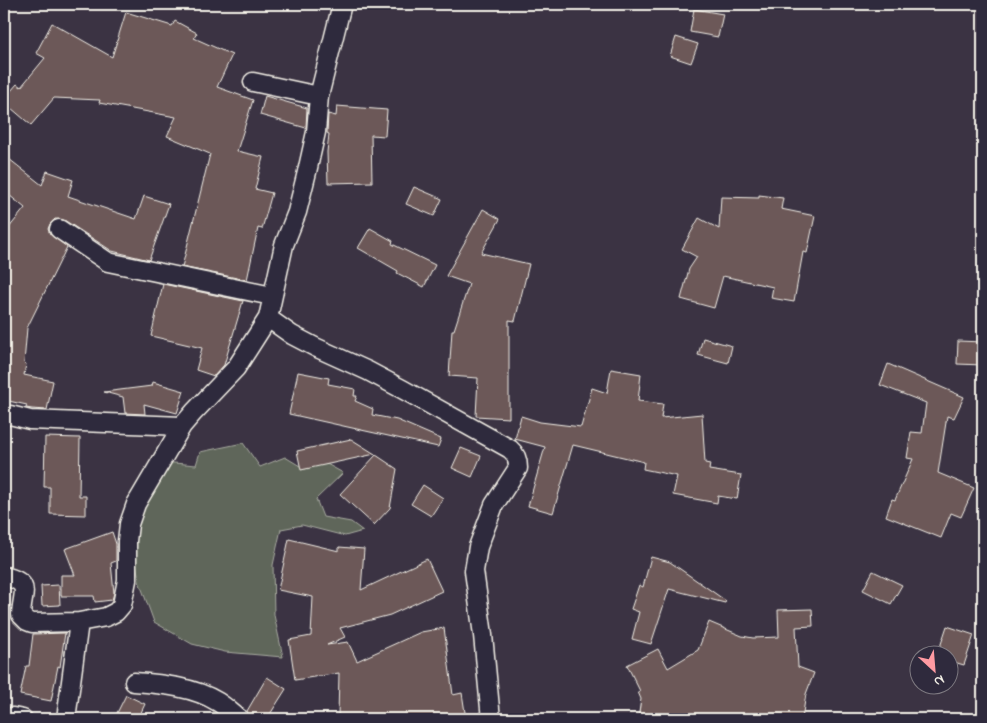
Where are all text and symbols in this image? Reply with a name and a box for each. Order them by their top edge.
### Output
north arrow [910,646,960,696]
text: N [930,669,948,692]

